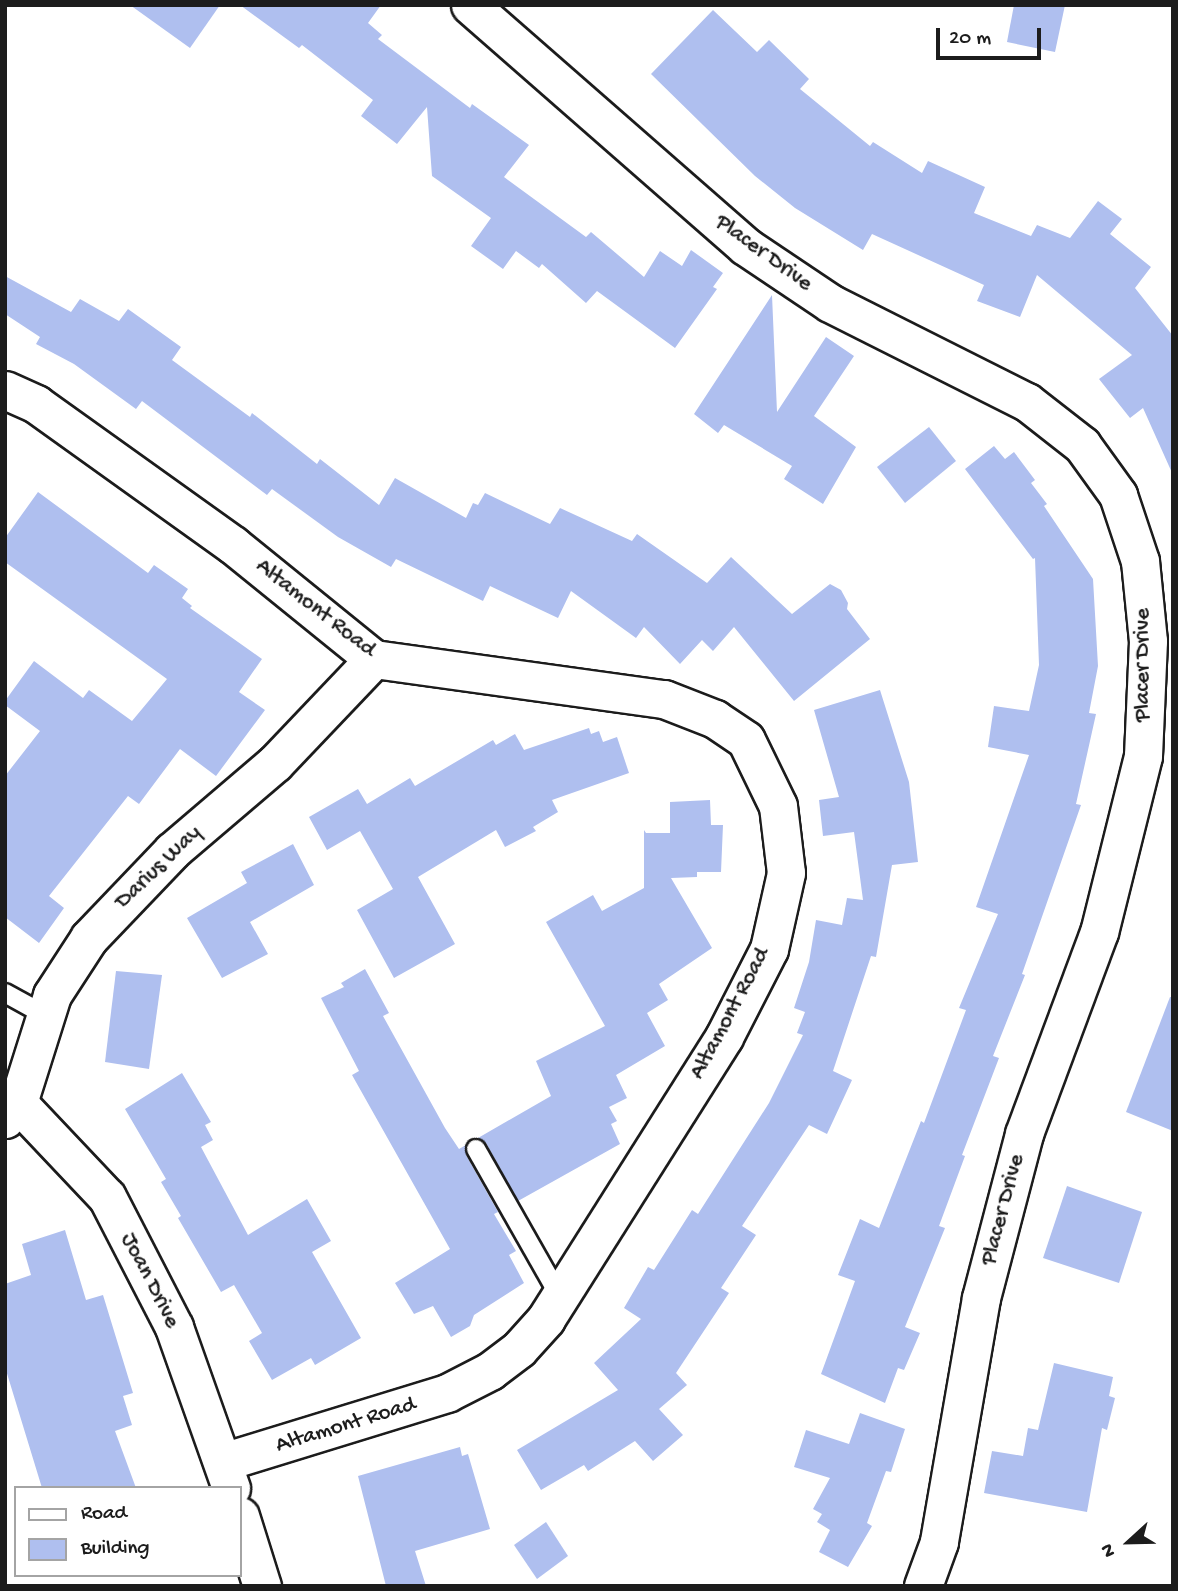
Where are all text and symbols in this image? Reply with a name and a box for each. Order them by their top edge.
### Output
scale bar [940,14,1045,58]
text: 20 m [949,27,991,52]
street label: Placer Drive [709,209,817,299]
street label: Altamont Road [249,553,381,665]
street label: Placer Drive [1130,608,1158,722]
street label: Darius Way [110,820,208,916]
street label: Altamont Road [685,943,777,1085]
street label: Placer Drive [976,1151,1032,1269]
street label: Joan Drive [113,1229,185,1333]
street label: Altamont Road [273,1392,419,1460]
legend [14,1486,242,1577]
text: Road [81,1502,127,1527]
north arrow [1094,1507,1164,1577]
text: Building [81,1537,150,1562]
text: N [1096,1540,1122,1560]

